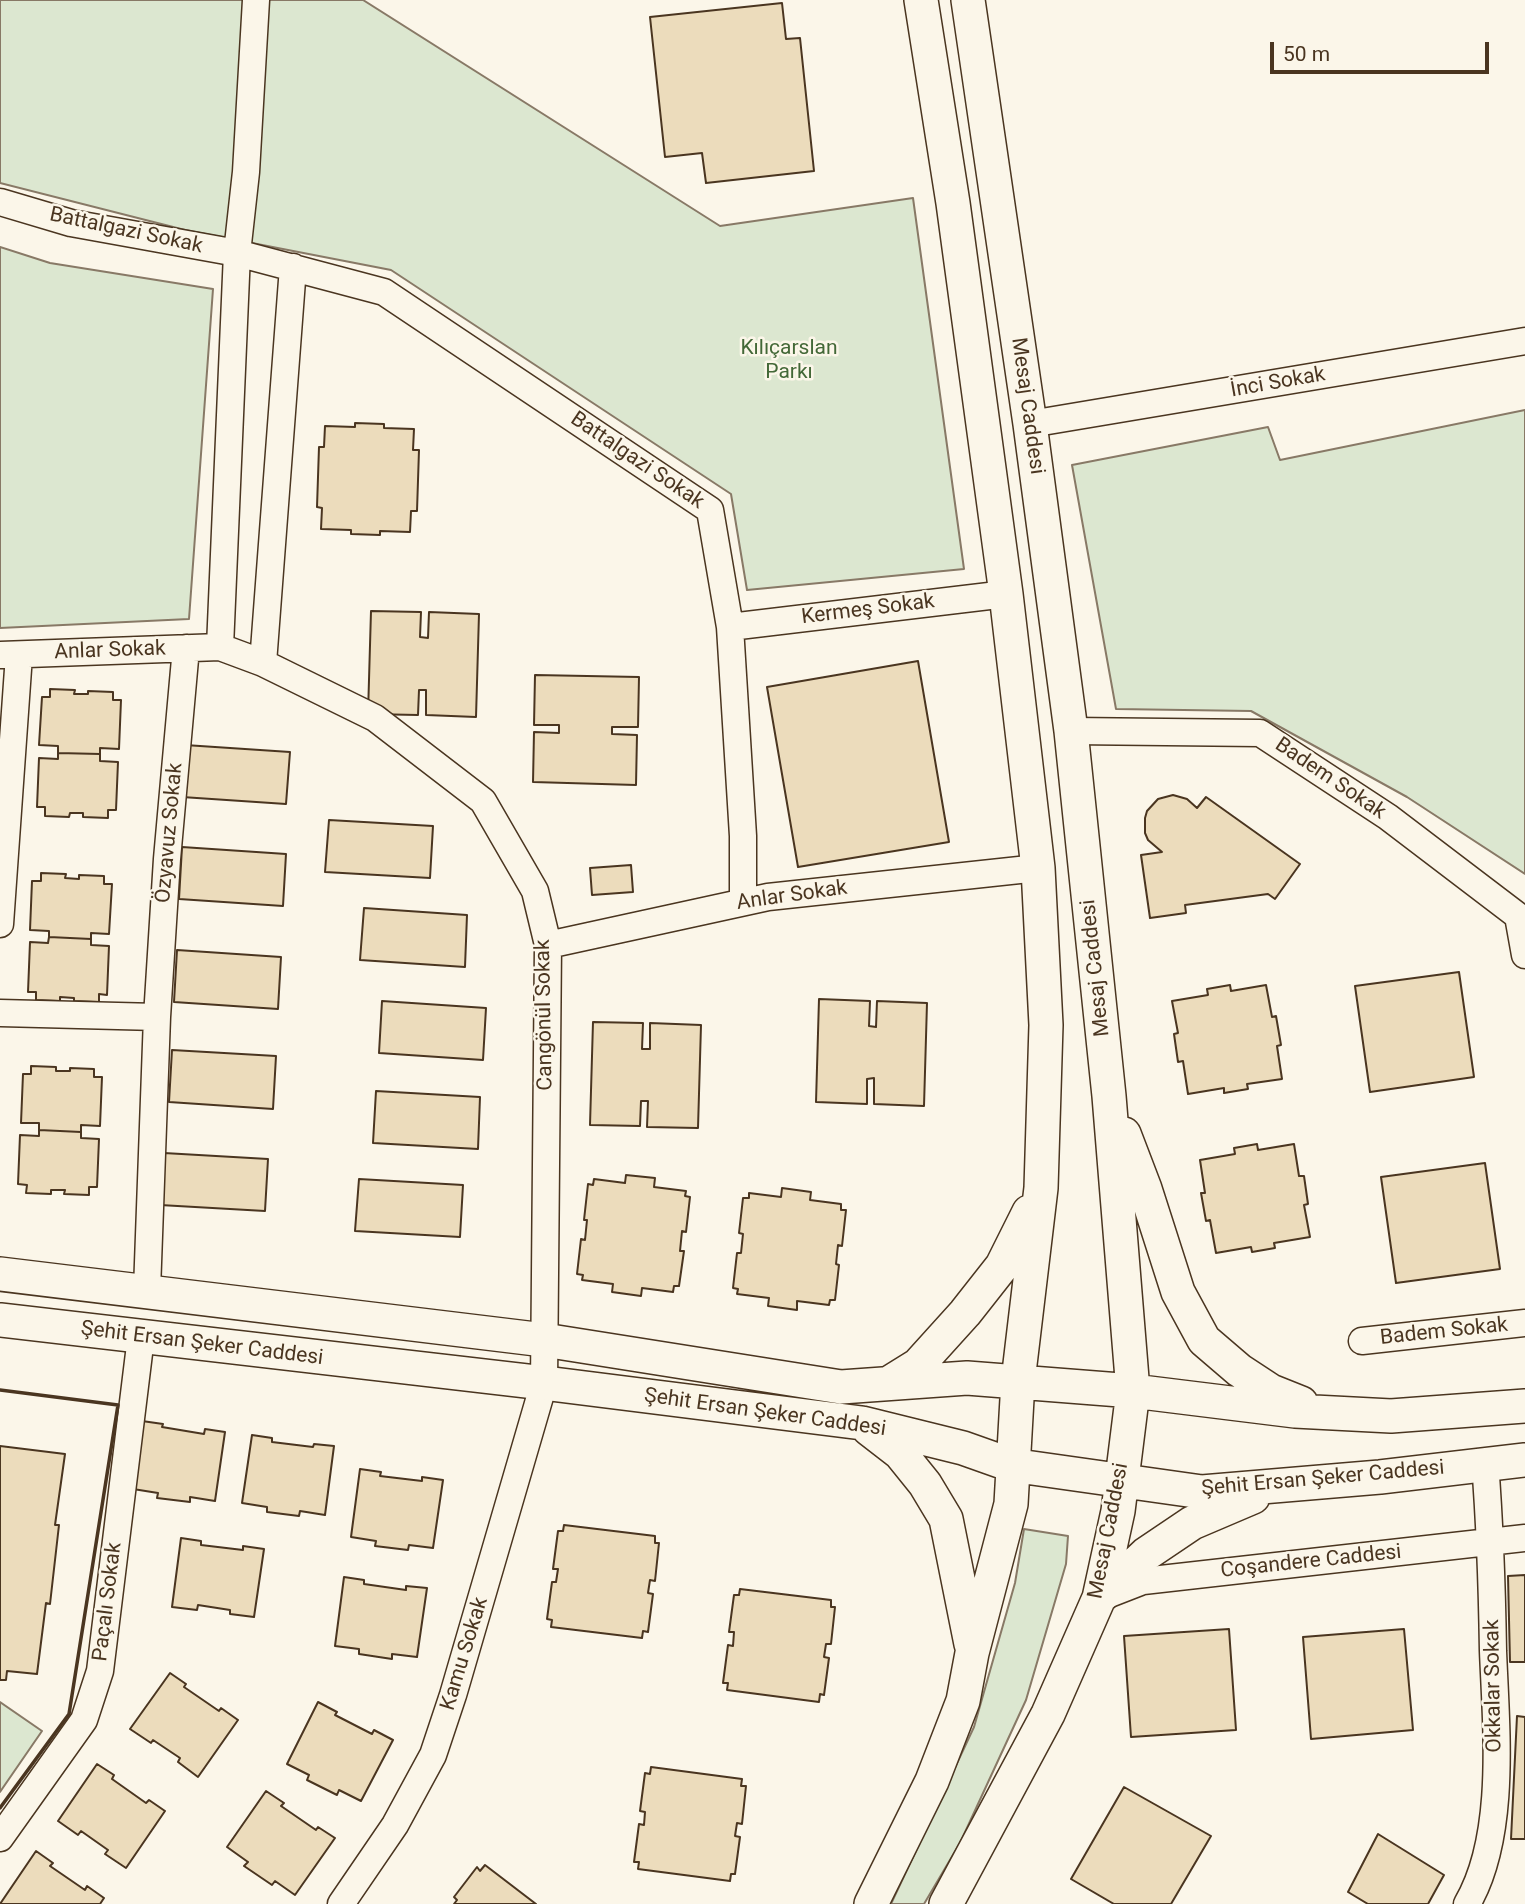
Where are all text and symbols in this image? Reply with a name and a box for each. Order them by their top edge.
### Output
scale bar [1273,28,1492,72]
text: 50 m [1283,42,1330,66]
street label: Battalgazi Sokak [47,202,205,260]
park label: Kılıçarslan Parkı [740,336,838,386]
street label: Mesaj Caddesi [1005,336,1049,476]
street label: İnci Sokak [1229,362,1327,404]
street label: Battalgazi Sokak [565,407,709,515]
street label: Kermeş Sokak [800,589,936,631]
street label: Anlar Sokak [54,636,166,666]
street label: Badem Sokak [1270,733,1390,825]
street label: Özyavuz Sokak [151,762,189,904]
street label: Anlar Sokak [735,876,849,916]
street label: Mesaj Caddesi [1076,898,1116,1038]
street label: Cangönül Sokak [531,939,559,1091]
street label: Badem Sokak [1379,1313,1509,1351]
street label: Şehit Ersan Şeker Caddesi [79,1317,325,1371]
street label: Şehit Ersan Şeker Caddesi [643,1384,887,1442]
street label: Şehit Ersan Şeker Caddesi [1200,1456,1446,1502]
street label: Mesaj Caddesi [1083,1461,1135,1601]
street label: Coşandere Caddesi [1219,1540,1403,1584]
street label: Paçalı Sokak [88,1541,128,1663]
street label: Kamu Sokak [436,1594,494,1714]
street label: Okkalar Sokak [1480,1619,1508,1753]

